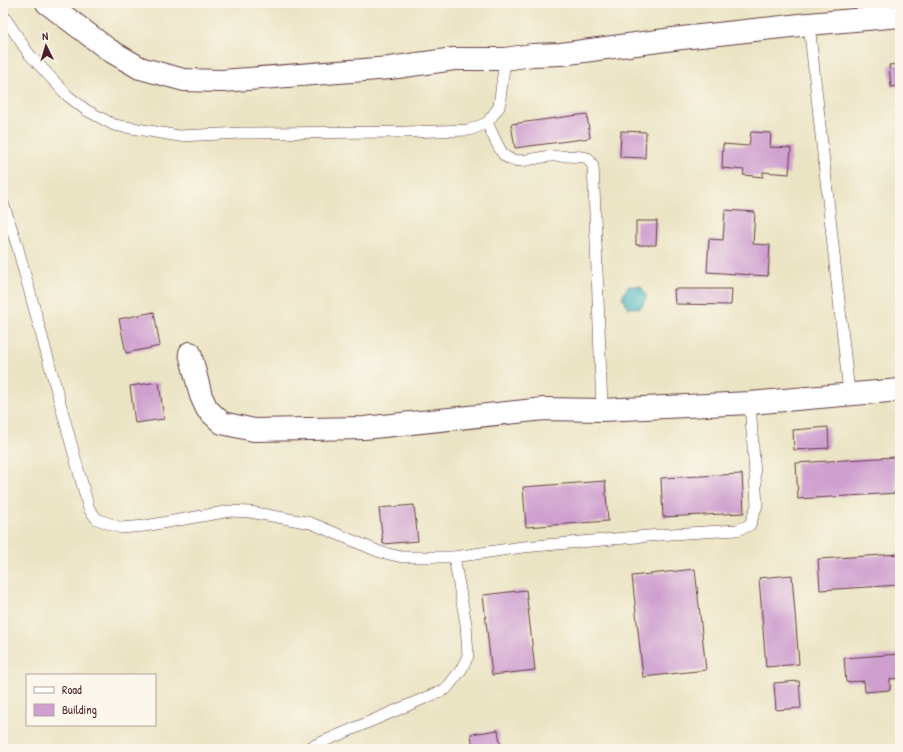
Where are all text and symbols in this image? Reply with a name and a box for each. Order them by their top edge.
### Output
north arrow [26,26,66,66]
text: N [42,29,49,43]
legend [26,674,156,726]
text: Road [62,681,82,698]
text: Building [62,701,97,718]

